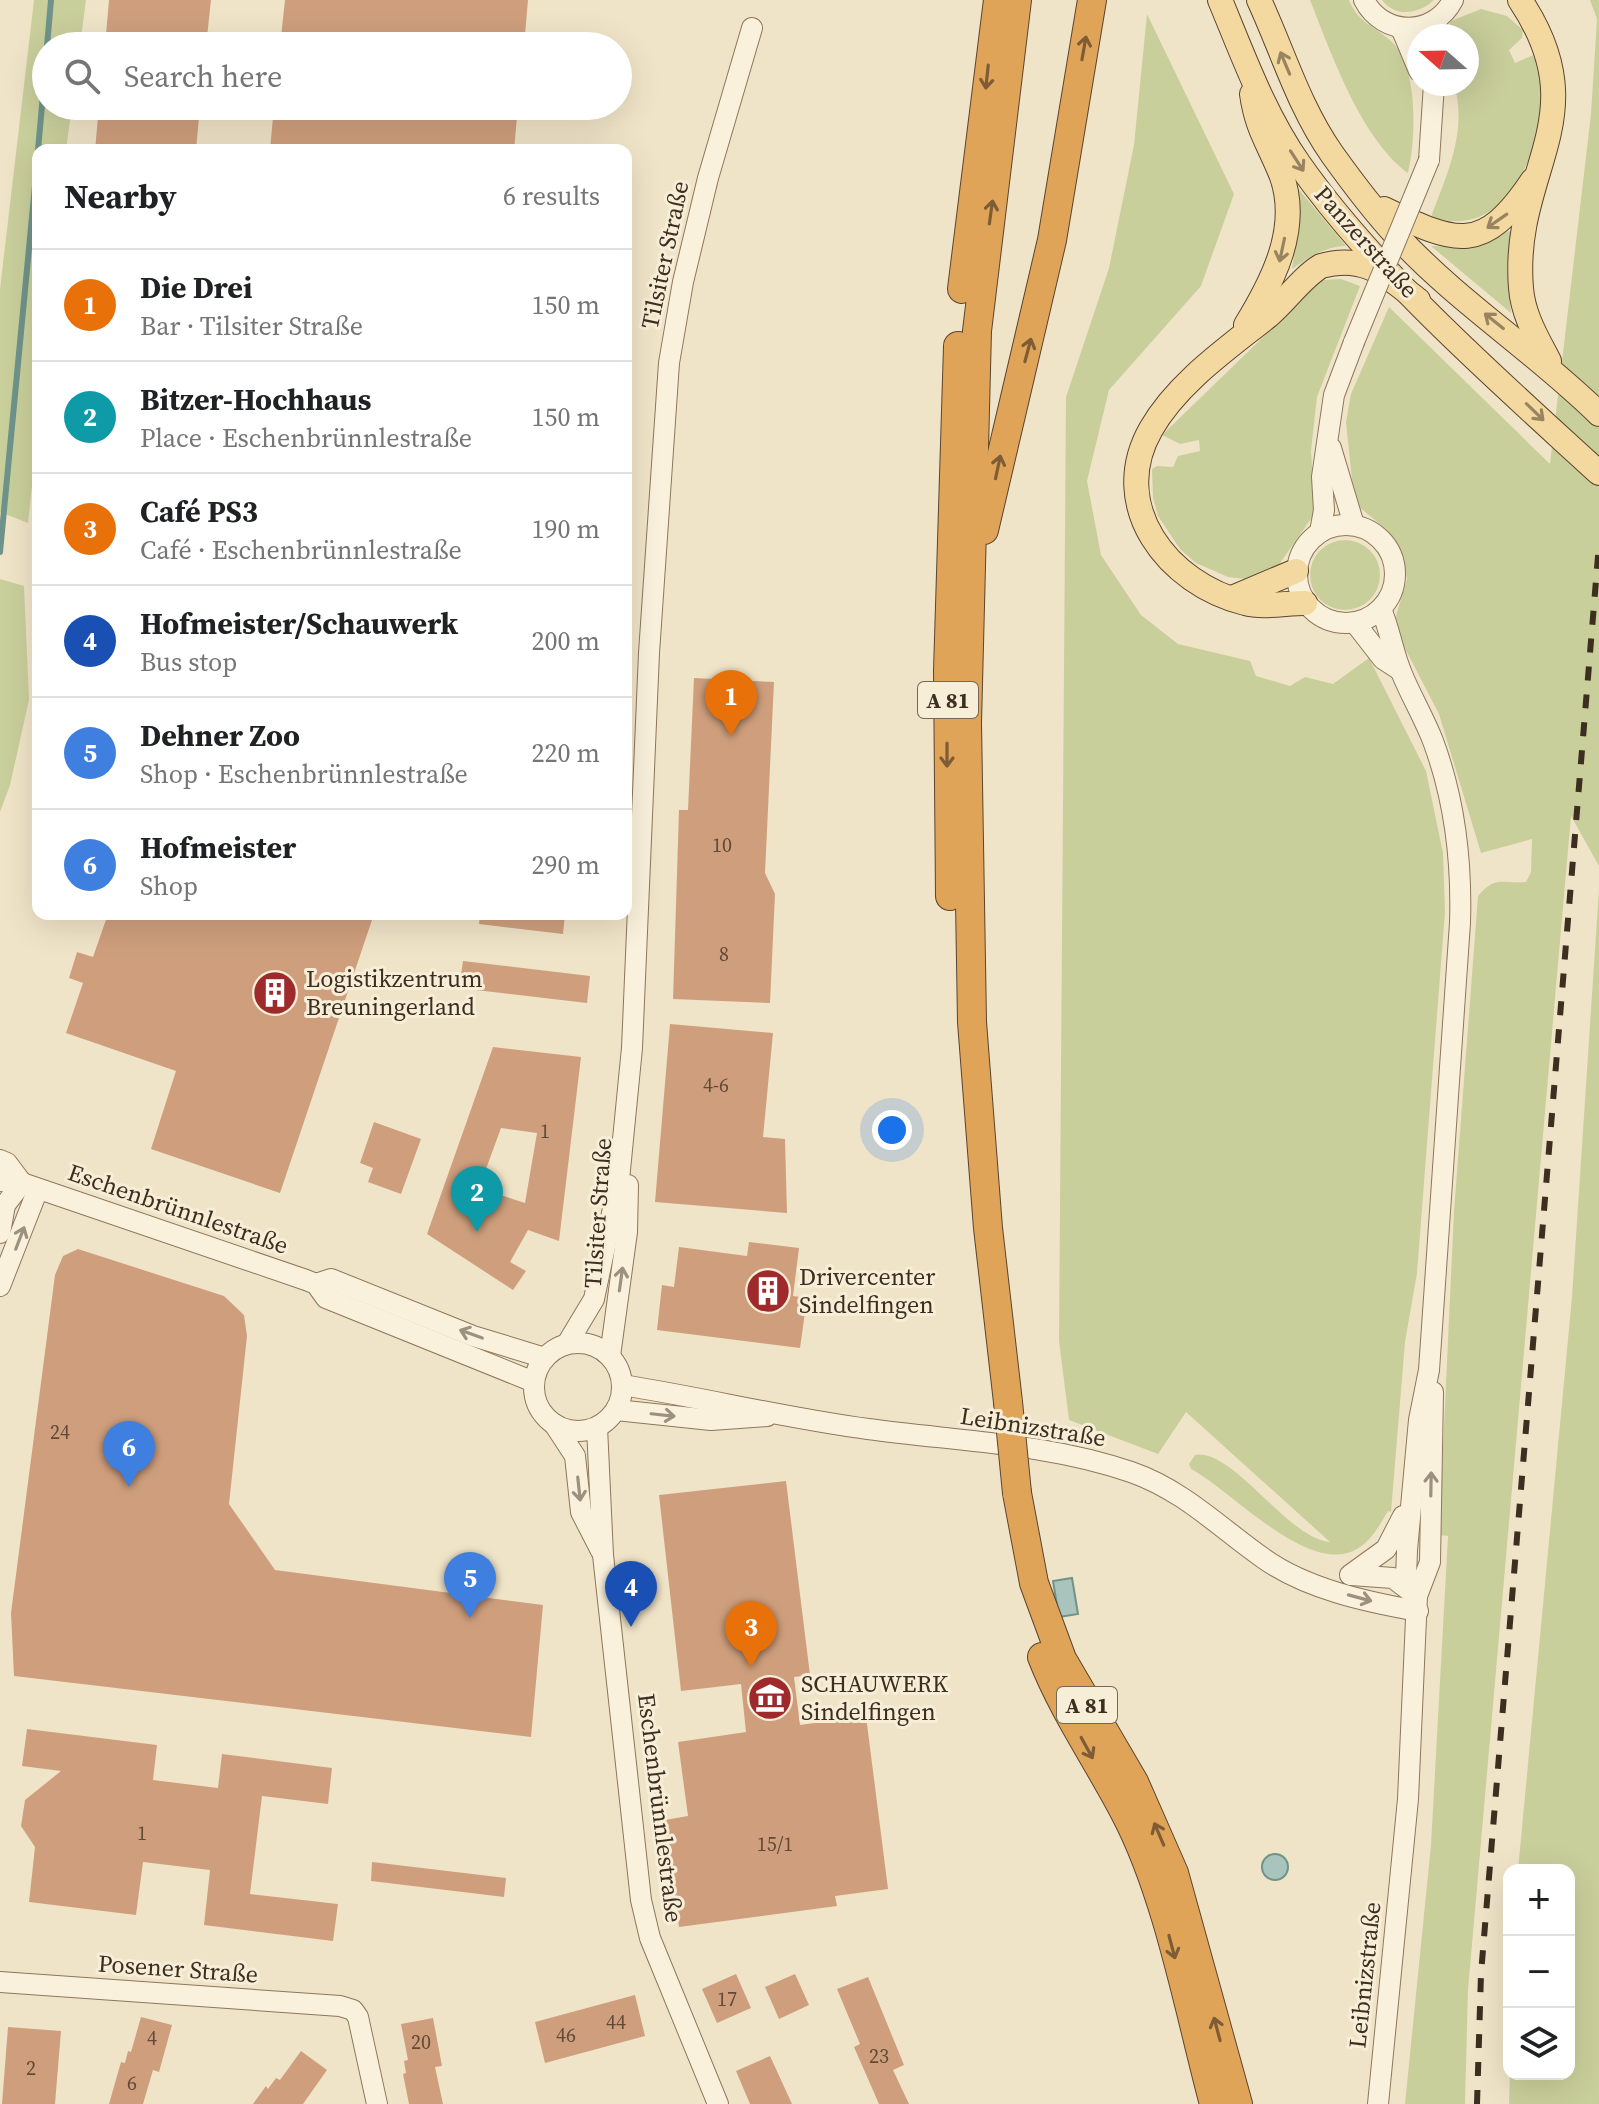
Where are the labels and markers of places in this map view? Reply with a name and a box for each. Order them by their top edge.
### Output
pin: 1 [705,670,757,736]
place label: Logistikzentrum Breuningerland [306,962,483,1023]
building icon: Logistikzentrum Breuningerland [251,969,299,1017]
pin: 2 [451,1166,503,1232]
place label: Drivercenter Sindelfingen [799,1260,935,1321]
building icon: Drivercenter Sindelfingen [744,1267,792,1315]
pin: 6 [103,1421,155,1487]
pin: 5 [444,1552,496,1618]
pin: 4 [605,1561,657,1627]
pin: 3 [725,1601,777,1667]
place label: SCHAUWERK Sindelfingen [801,1667,948,1728]
museum icon: SCHAUWERK Sindelfingen [746,1674,794,1722]

